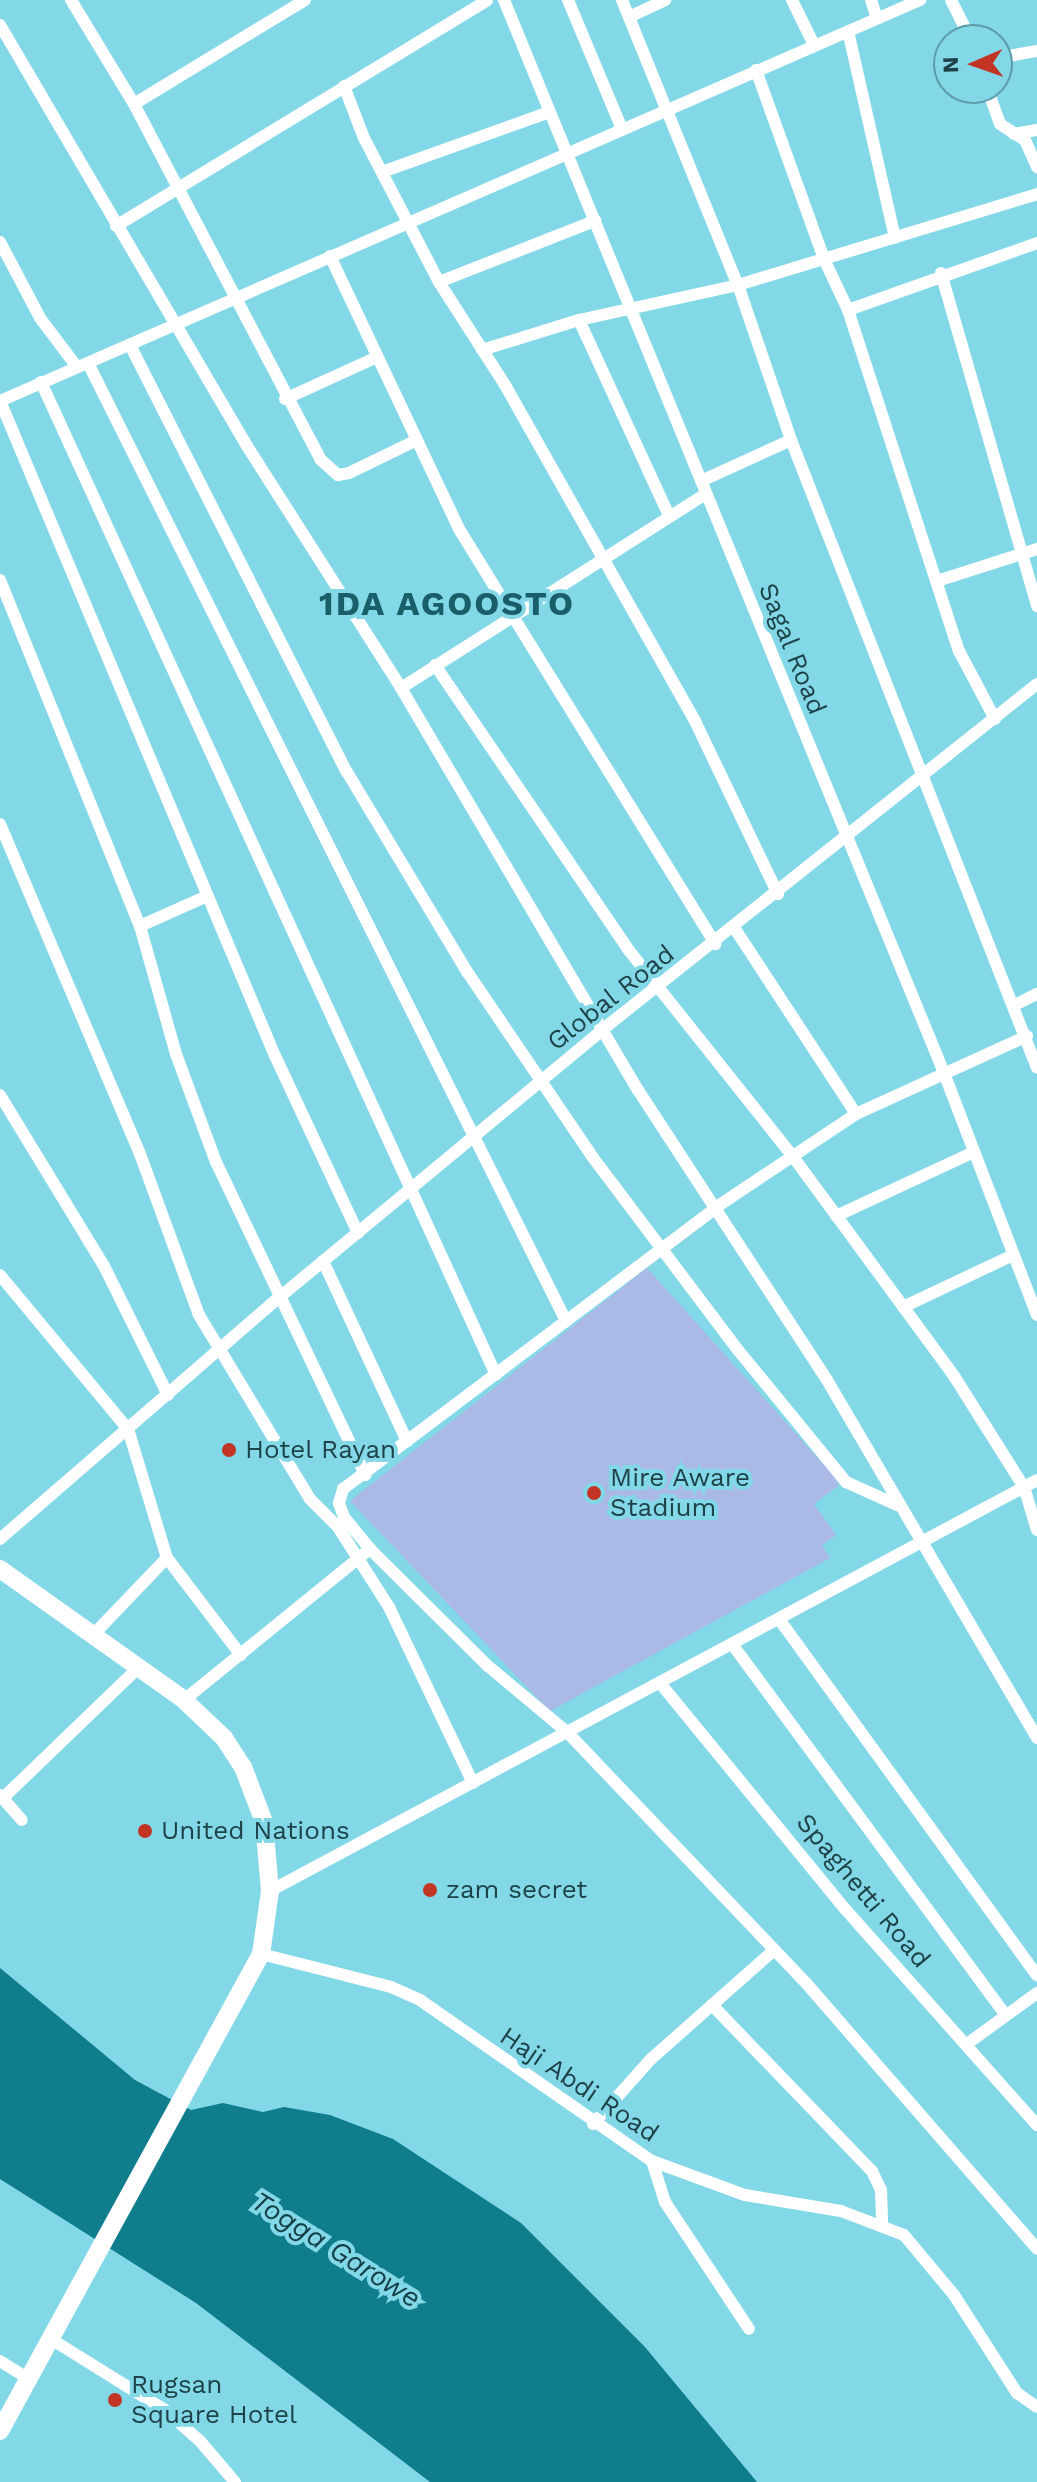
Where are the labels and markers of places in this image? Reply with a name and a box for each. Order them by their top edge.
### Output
place label: Hotel Rayan [245,1434,397,1466]
marker: Hotel Rayan [220,1441,238,1459]
place label: Mire Aware Stadium [610,1462,751,1524]
marker: Mire Aware Stadium [585,1484,603,1502]
place label: United Nations [161,1815,350,1847]
marker: United Nations [136,1822,154,1840]
place label: zam secret [446,1874,587,1906]
marker: zam secret [421,1881,439,1899]
place label: Rugsan Square Hotel [131,2369,297,2430]
marker: Rugsan Square Hotel [106,2391,124,2409]

